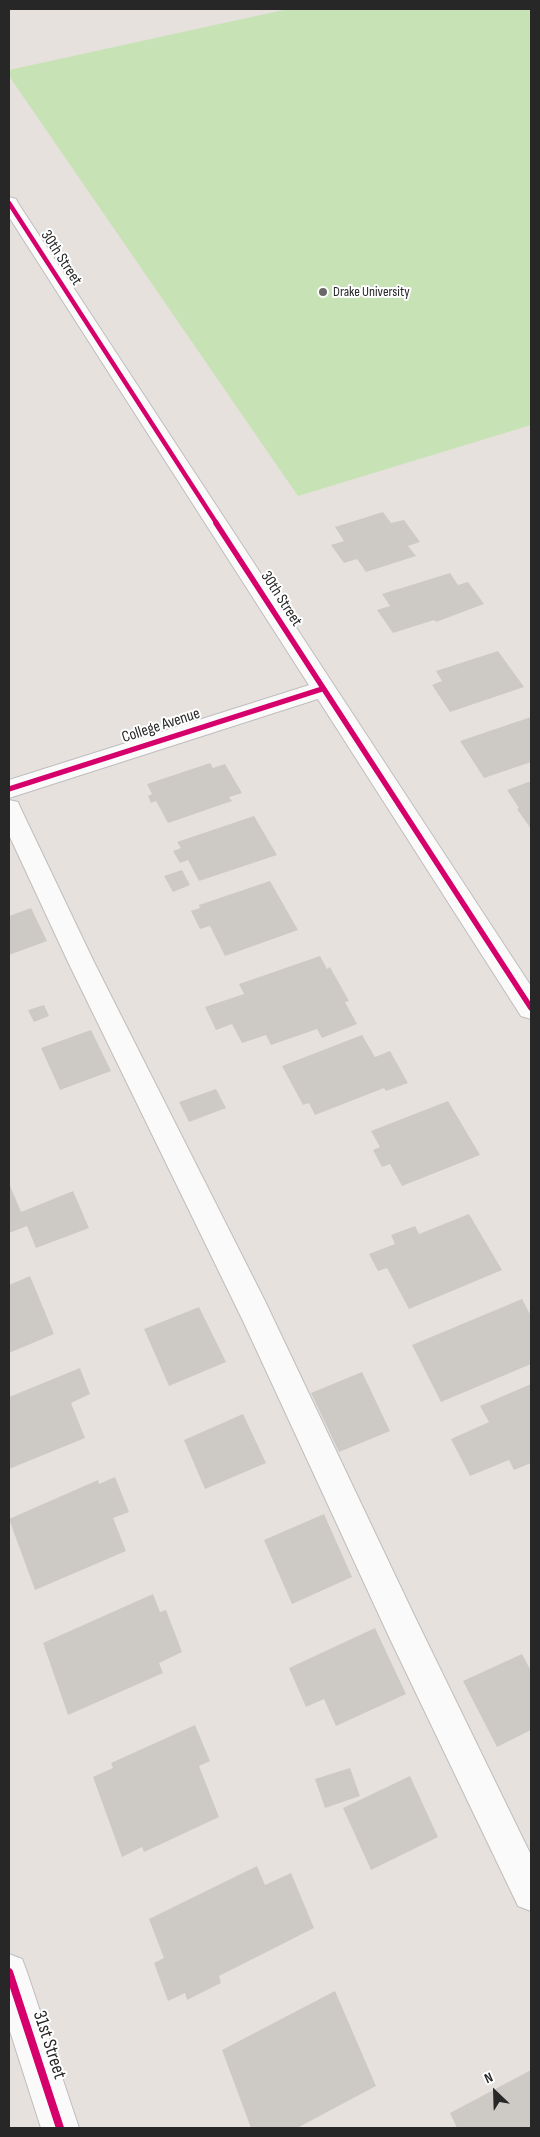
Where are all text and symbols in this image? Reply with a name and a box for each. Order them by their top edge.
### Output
street label: 30th Street [36,227,86,289]
place label: Drake University [333,284,410,300]
marker: Drake University [317,286,329,298]
street label: 30th Street [256,568,306,630]
street label: College Avenue [119,704,203,748]
street label: 31st Street [27,2008,71,2082]
north arrow [470,2067,520,2117]
text: N [482,2069,496,2087]

